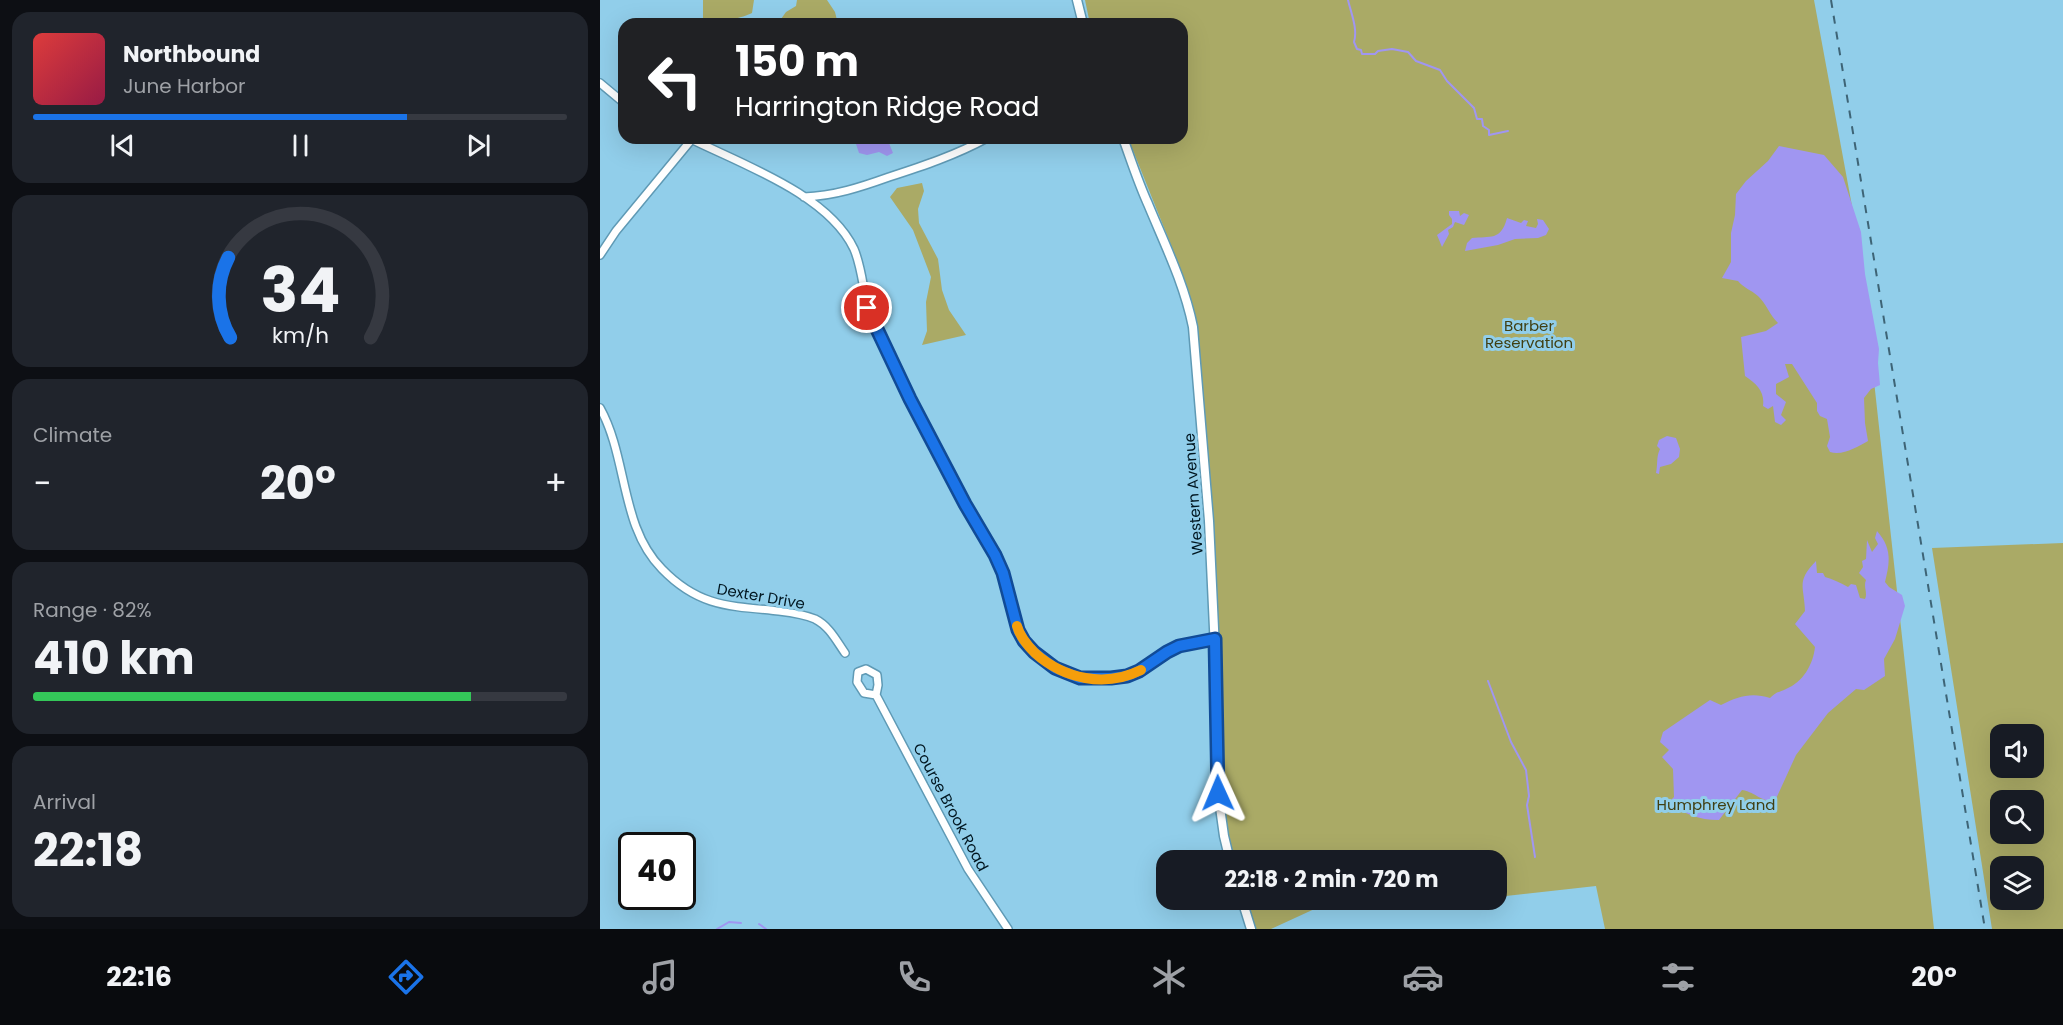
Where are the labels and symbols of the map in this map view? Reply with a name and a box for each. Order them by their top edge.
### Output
pin [841,282,892,333]
park label: Barber Reservation [1485,315,1573,353]
street label: Western Avenue [1178,432,1208,556]
street label: Dexter Drive [715,578,807,614]
street label: Course Brook Road [908,739,994,875]
position arrow [1186,761,1250,825]
park label: Humphrey Land [1657,794,1775,815]
speed limit sign: 40 [618,832,696,910]

